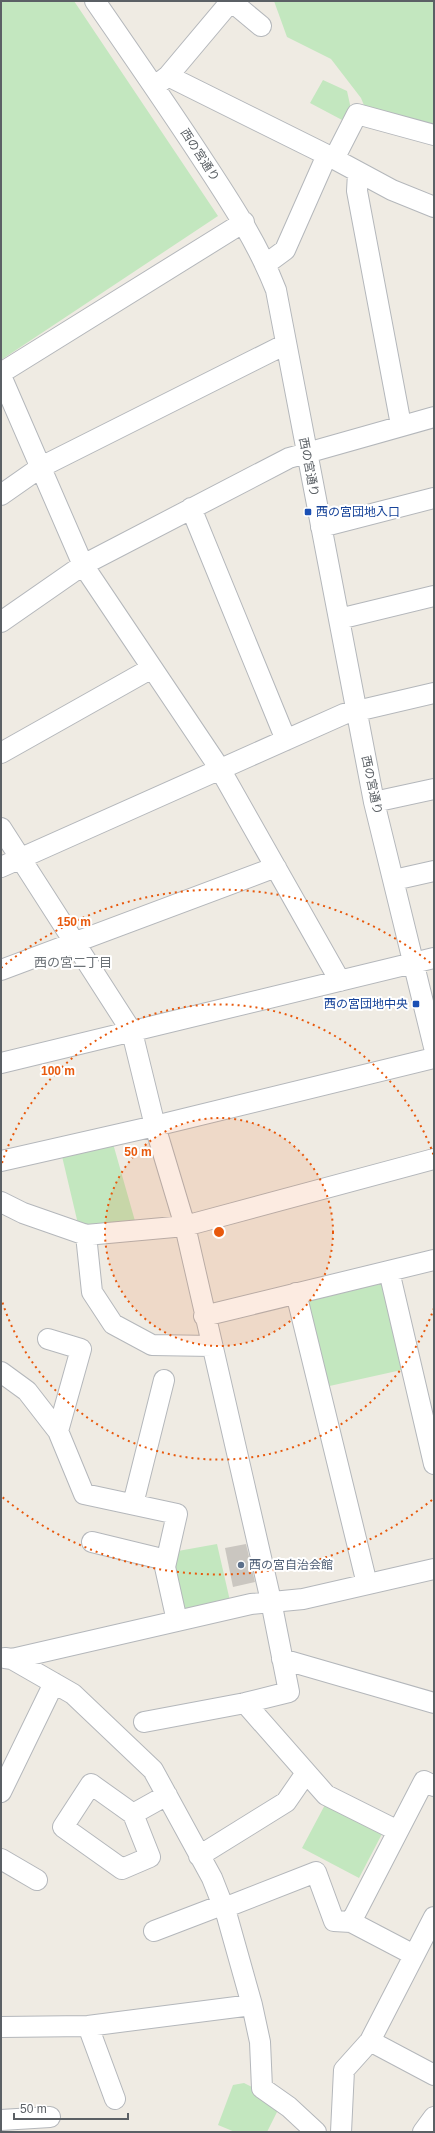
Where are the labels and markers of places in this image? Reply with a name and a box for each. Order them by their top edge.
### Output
place label: 西の宮団地入口 [316,505,400,519]
marker: 西の宮団地入口 [303,507,313,517]
place label: 西の宮団地中央 [324,997,408,1011]
marker: 西の宮団地中央 [411,999,421,1009]
centre of rings [212,1225,226,1239]
place label: 西の宮自治会館 [249,1558,333,1572]
marker: 西の宮自治会館 [236,1560,246,1570]

